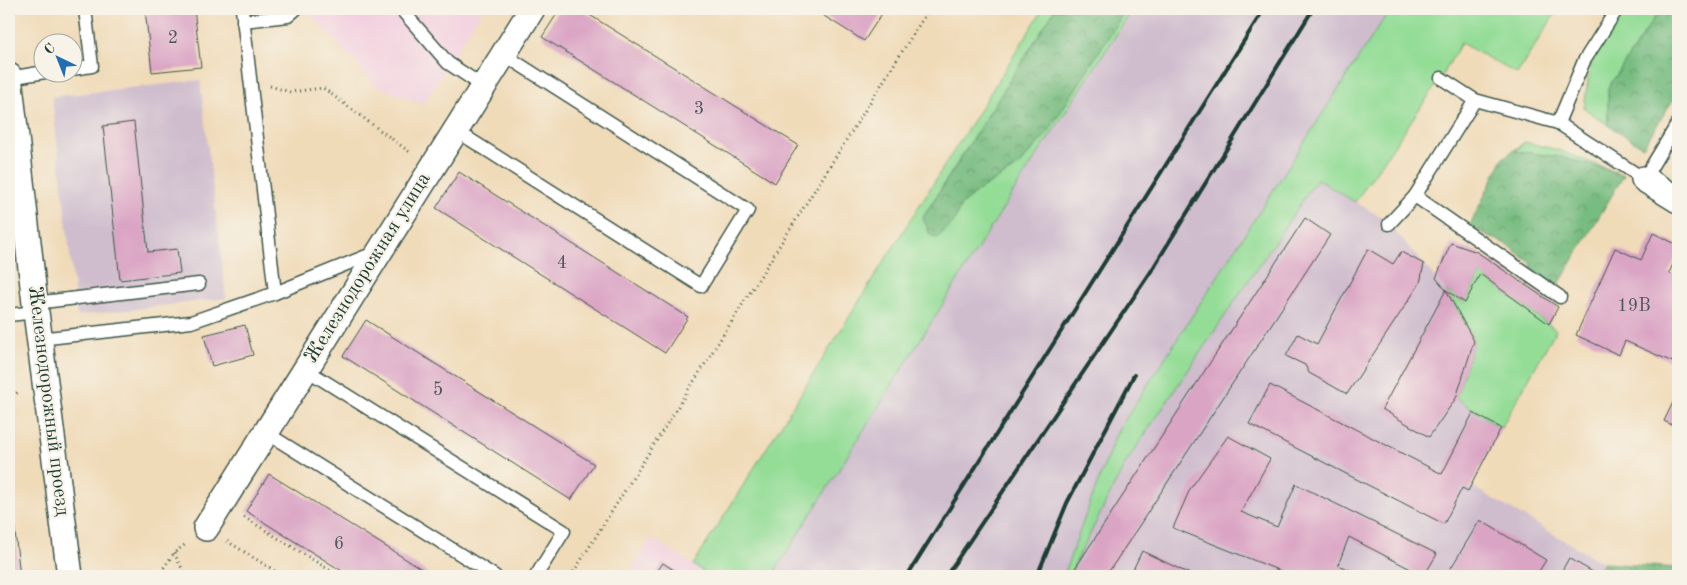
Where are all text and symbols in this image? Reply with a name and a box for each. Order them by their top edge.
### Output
house number: 2 [168,29,178,47]
north arrow [32,32,82,82]
text: С [42,41,58,57]
house number: 3 [694,100,704,118]
street label: Железнодорожная улица [301,169,435,367]
house number: 4 [557,254,567,272]
street label: Железнодорожный проезд [24,285,72,517]
house number: 19В [1617,297,1651,315]
house number: 5 [433,381,443,399]
house number: 6 [334,535,344,553]

